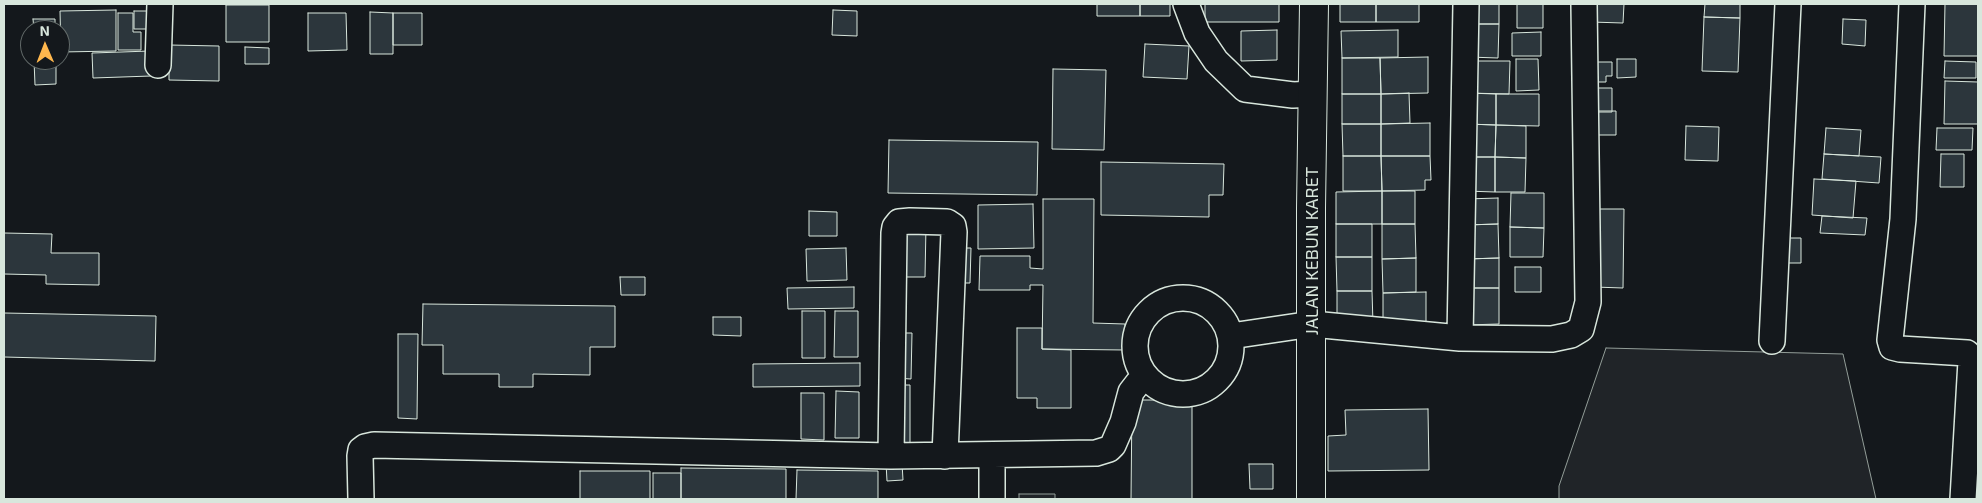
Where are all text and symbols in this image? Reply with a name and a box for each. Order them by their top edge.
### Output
north arrow [20,20,70,70]
text: N [40,22,50,39]
street label: JALAN KEBUN KARET [1301,167,1323,335]

